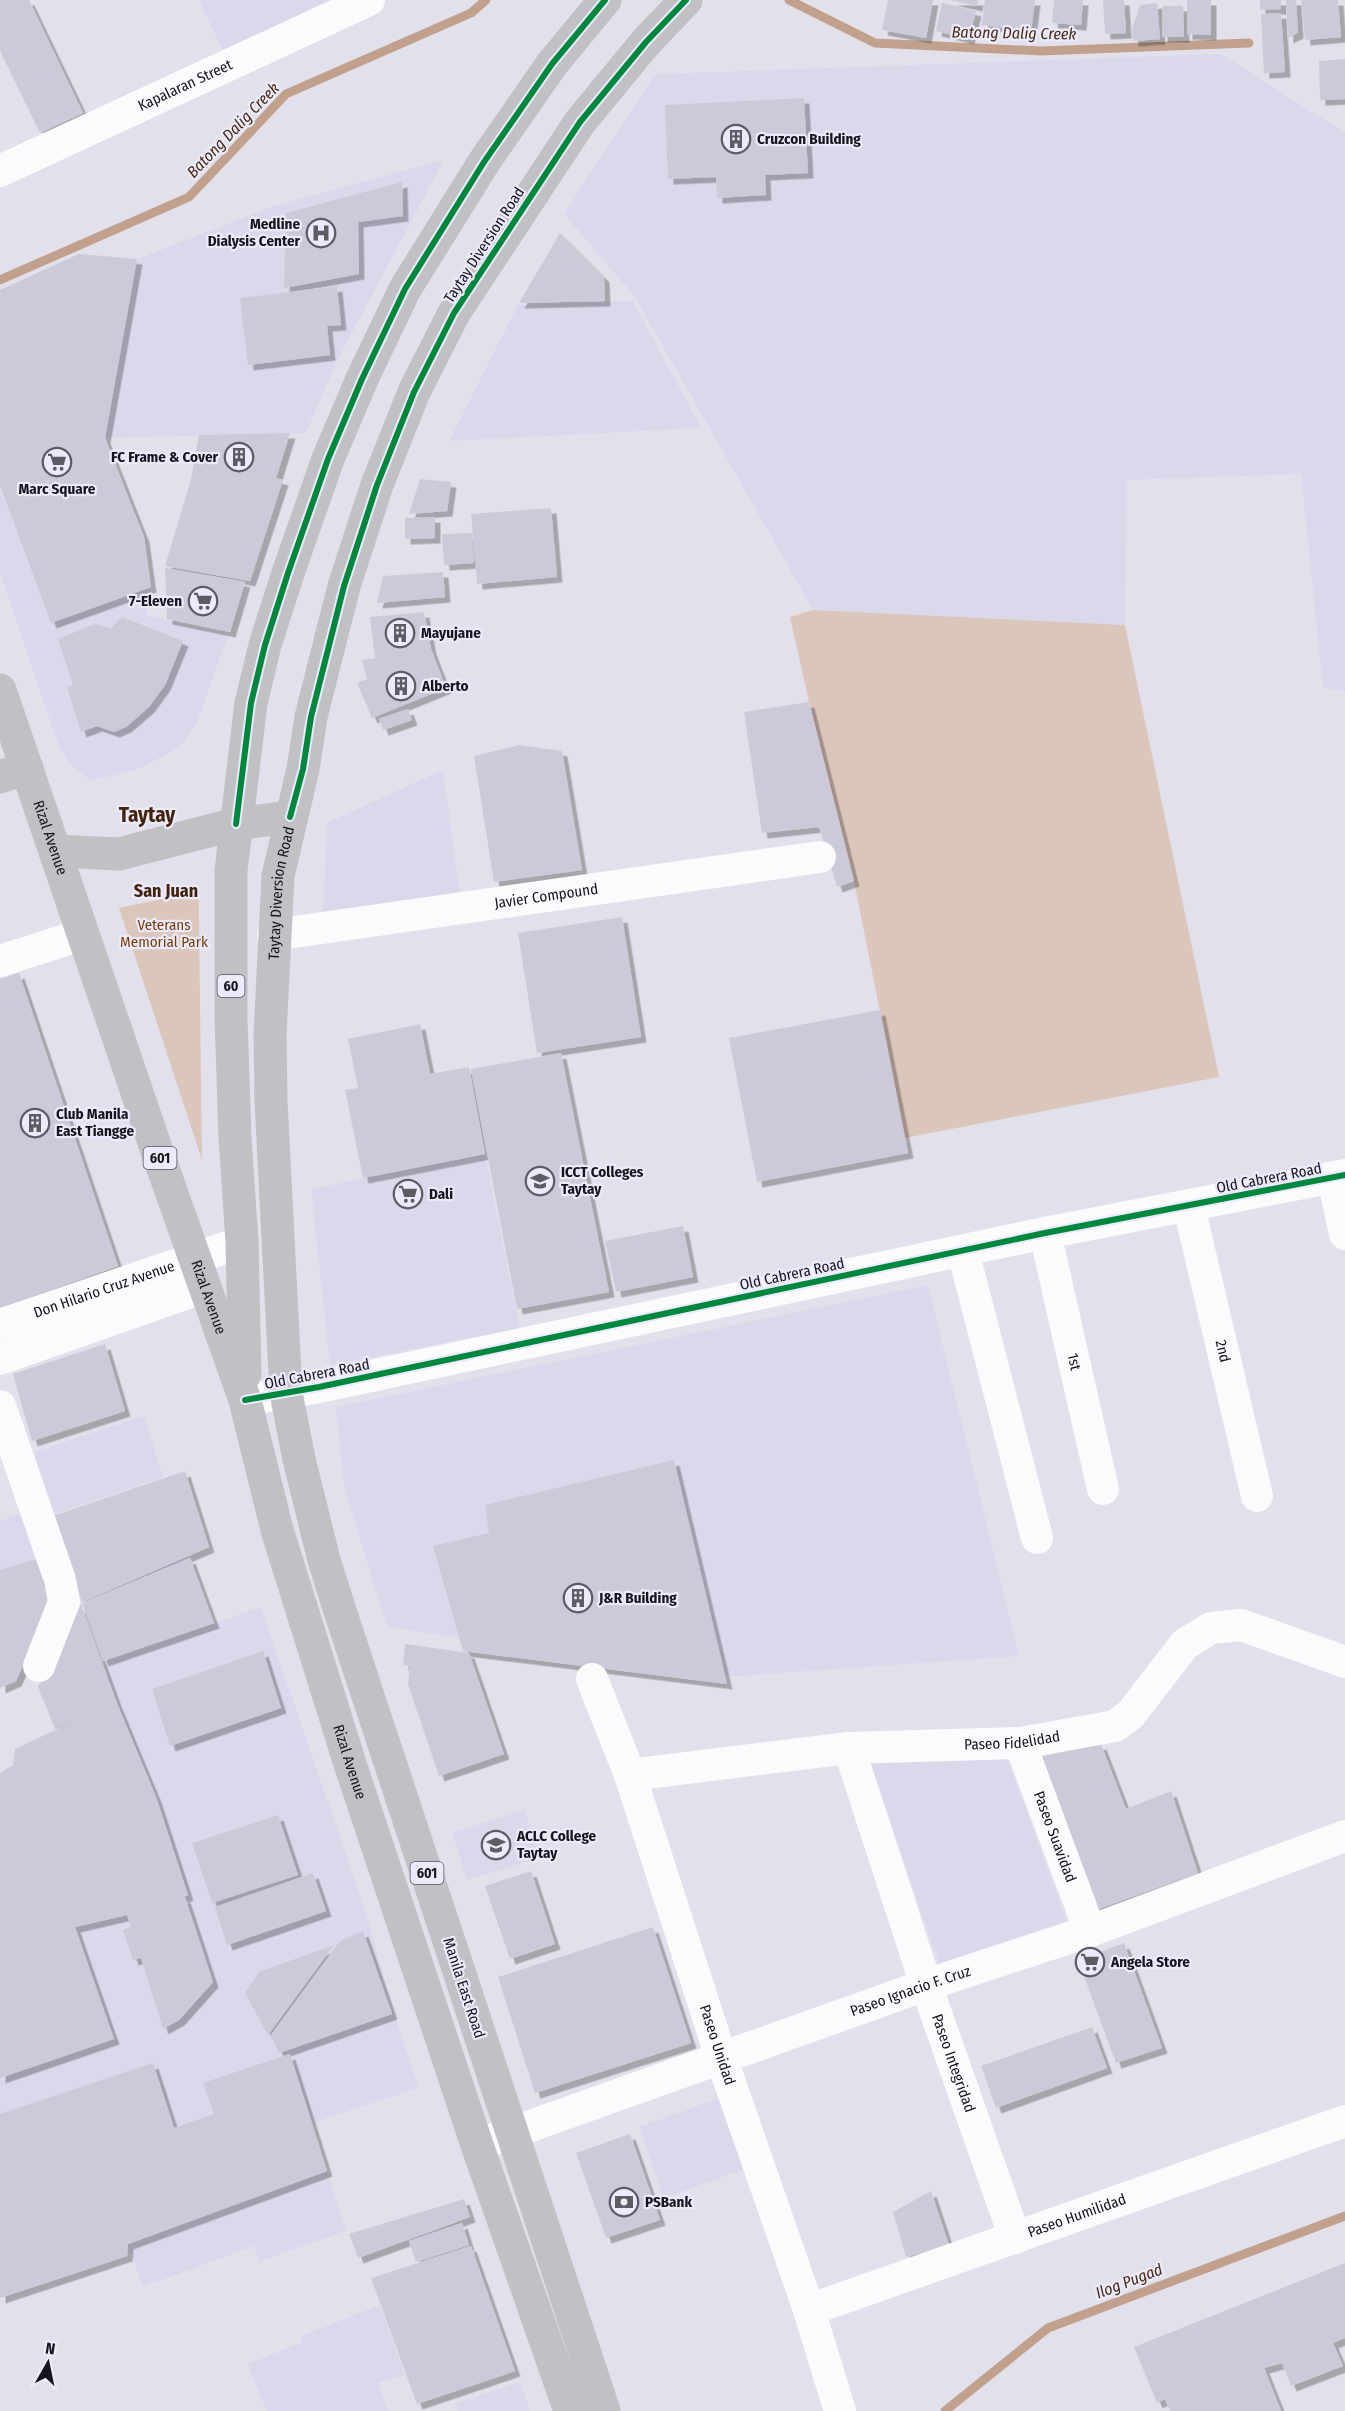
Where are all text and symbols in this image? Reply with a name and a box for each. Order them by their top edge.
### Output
water label: Batong Dalig Creek [951,22,1077,44]
street label: Kapalaran Street [135,56,235,115]
water label: Batong Dalig Creek [183,79,283,181]
building icon: Cruzcon Building [720,123,752,155]
place label: Cruzcon Building [757,130,861,148]
street label: Taytay Diversion Road [440,184,528,306]
place label: Medline Dialysis Center [208,215,301,250]
hospital icon: Medline Dialysis Center [305,217,337,249]
building icon: FC Frame & Cover [223,441,255,473]
supermarket icon: Marc Square [41,446,73,478]
place label: FC Frame & Cover [111,448,219,466]
place label: Marc Square [19,480,96,498]
supermarket icon: 7-Eleven [187,585,219,617]
place label: 7-Eleven [129,592,182,610]
building icon: Mayujane [384,617,416,649]
place label: Mayujane [421,624,481,642]
building icon: Alberto [385,670,417,702]
place label: Alberto [421,677,469,695]
street label: Rizal Avenue [29,798,71,877]
district label: Taytay [119,802,176,828]
street label: Taytay Diversion Road [265,825,298,960]
district label: San Juan [134,880,198,902]
street label: Javier Compound [493,880,599,912]
park label: Veterans Memorial Park [120,916,208,951]
road number: 60 [218,975,244,997]
place label: Club Manila East Tiangge [56,1105,134,1140]
building icon: Club Manila East Tiangge [19,1107,51,1139]
road number: 601 [144,1147,176,1169]
street label: Old Cabrera Road [1215,1159,1323,1197]
place label: ICCT Colleges Taytay [561,1163,644,1198]
school or university icon: ICCT Colleges Taytay [524,1165,556,1197]
supermarket icon: Dali [392,1178,424,1210]
place label: Dali [429,1185,453,1203]
street label: Old Cabrera Road [738,1254,846,1294]
street label: Don Hilario Cruz Avenue [31,1257,177,1322]
street label: Rizal Avenue [187,1258,230,1337]
street label: 2nd [1212,1338,1234,1364]
street label: 1st [1063,1351,1085,1372]
street label: Old Cabrera Road [263,1355,371,1393]
building icon: J&R Building [562,1582,594,1614]
place label: J&R Building [598,1589,677,1607]
street label: Rizal Avenue [329,1722,370,1802]
street label: Paseo Fidelidad [964,1727,1061,1754]
street label: Paseo Suavidad [1030,1789,1080,1885]
place label: ACLC College Taytay [516,1827,597,1862]
school or university icon: ACLC College Taytay [480,1829,512,1861]
road number: 601 [410,1862,444,1884]
street label: Manila East Road [439,1936,489,2040]
supermarket icon: Angela Store [1074,1946,1106,1978]
place label: Angela Store [1110,1953,1190,1971]
street label: Paseo Ignacio F. Cruz [848,1962,973,2020]
street label: Paseo Unidad [696,2003,739,2088]
street label: Paseo Integridad [928,2012,979,2115]
bank icon: PSBank [608,2186,640,2218]
street label: Paseo Humilidad [1025,2190,1128,2241]
place label: PSBank [645,2193,692,2211]
water label: Ilog Pugad [1093,2259,1166,2302]
north arrow [18,2333,78,2393]
text: N [44,2339,56,2359]

